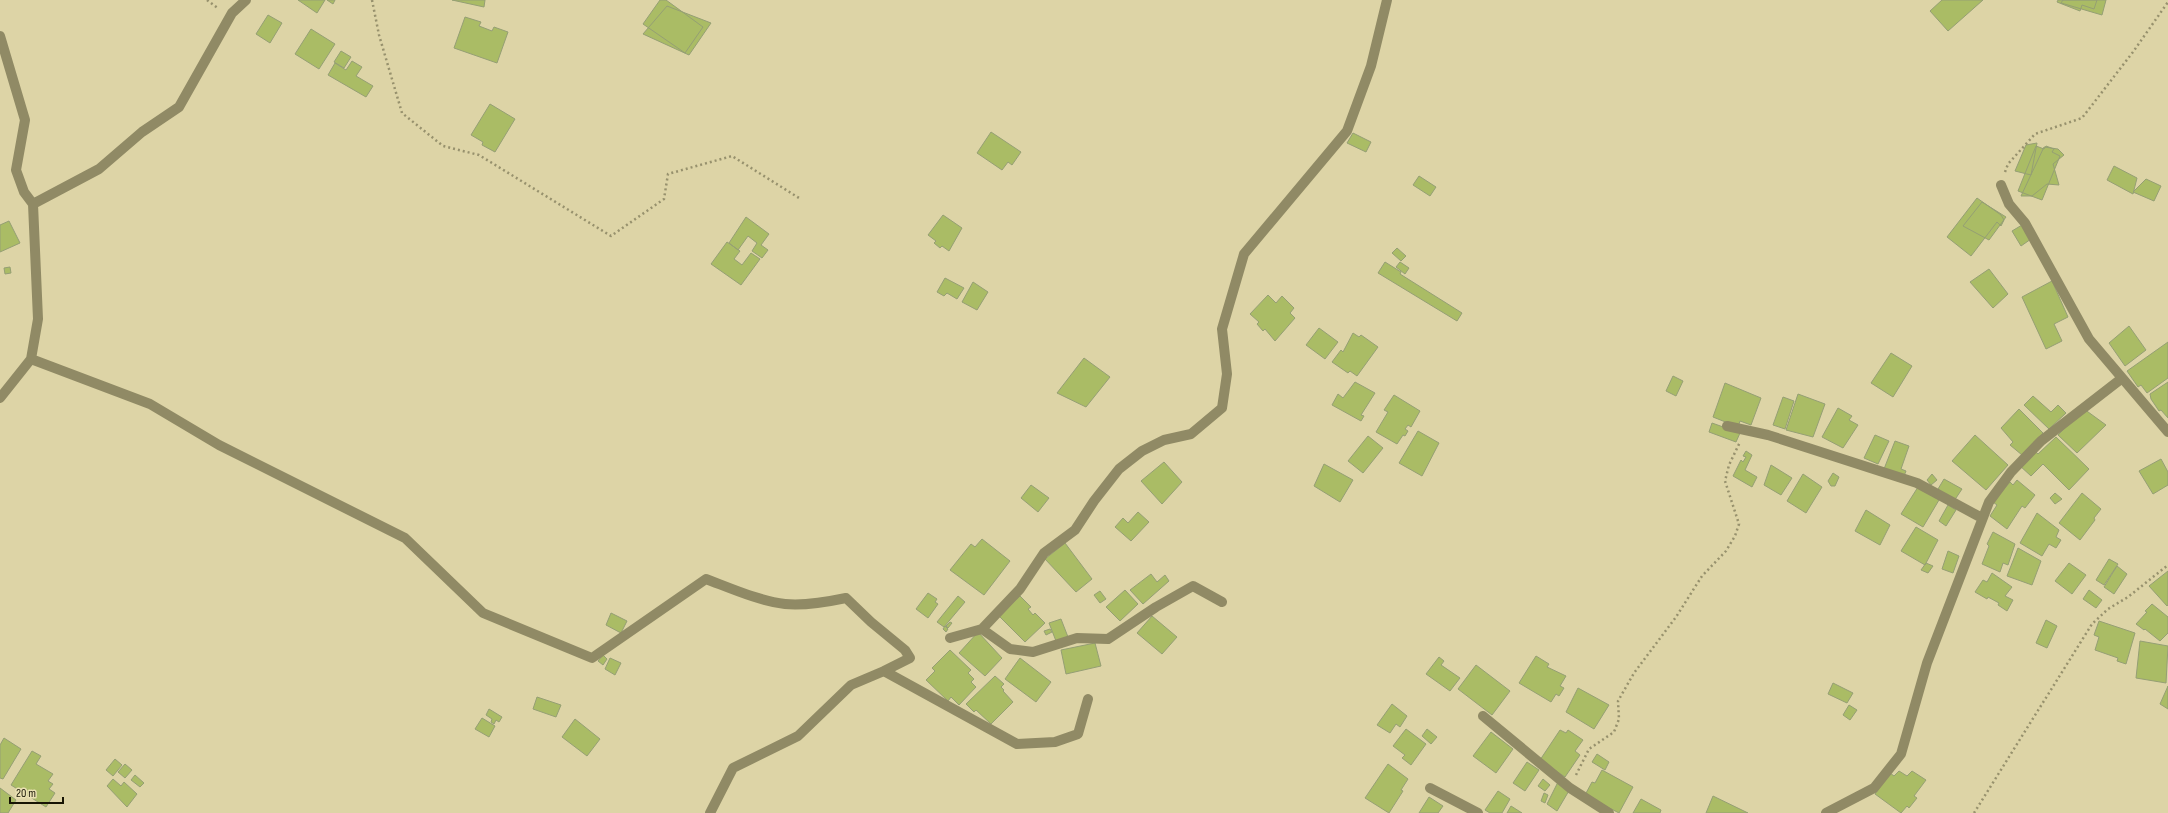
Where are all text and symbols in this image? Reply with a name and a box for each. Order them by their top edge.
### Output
scale bar [10,779,63,805]
text: 20 m [16,786,36,801]

